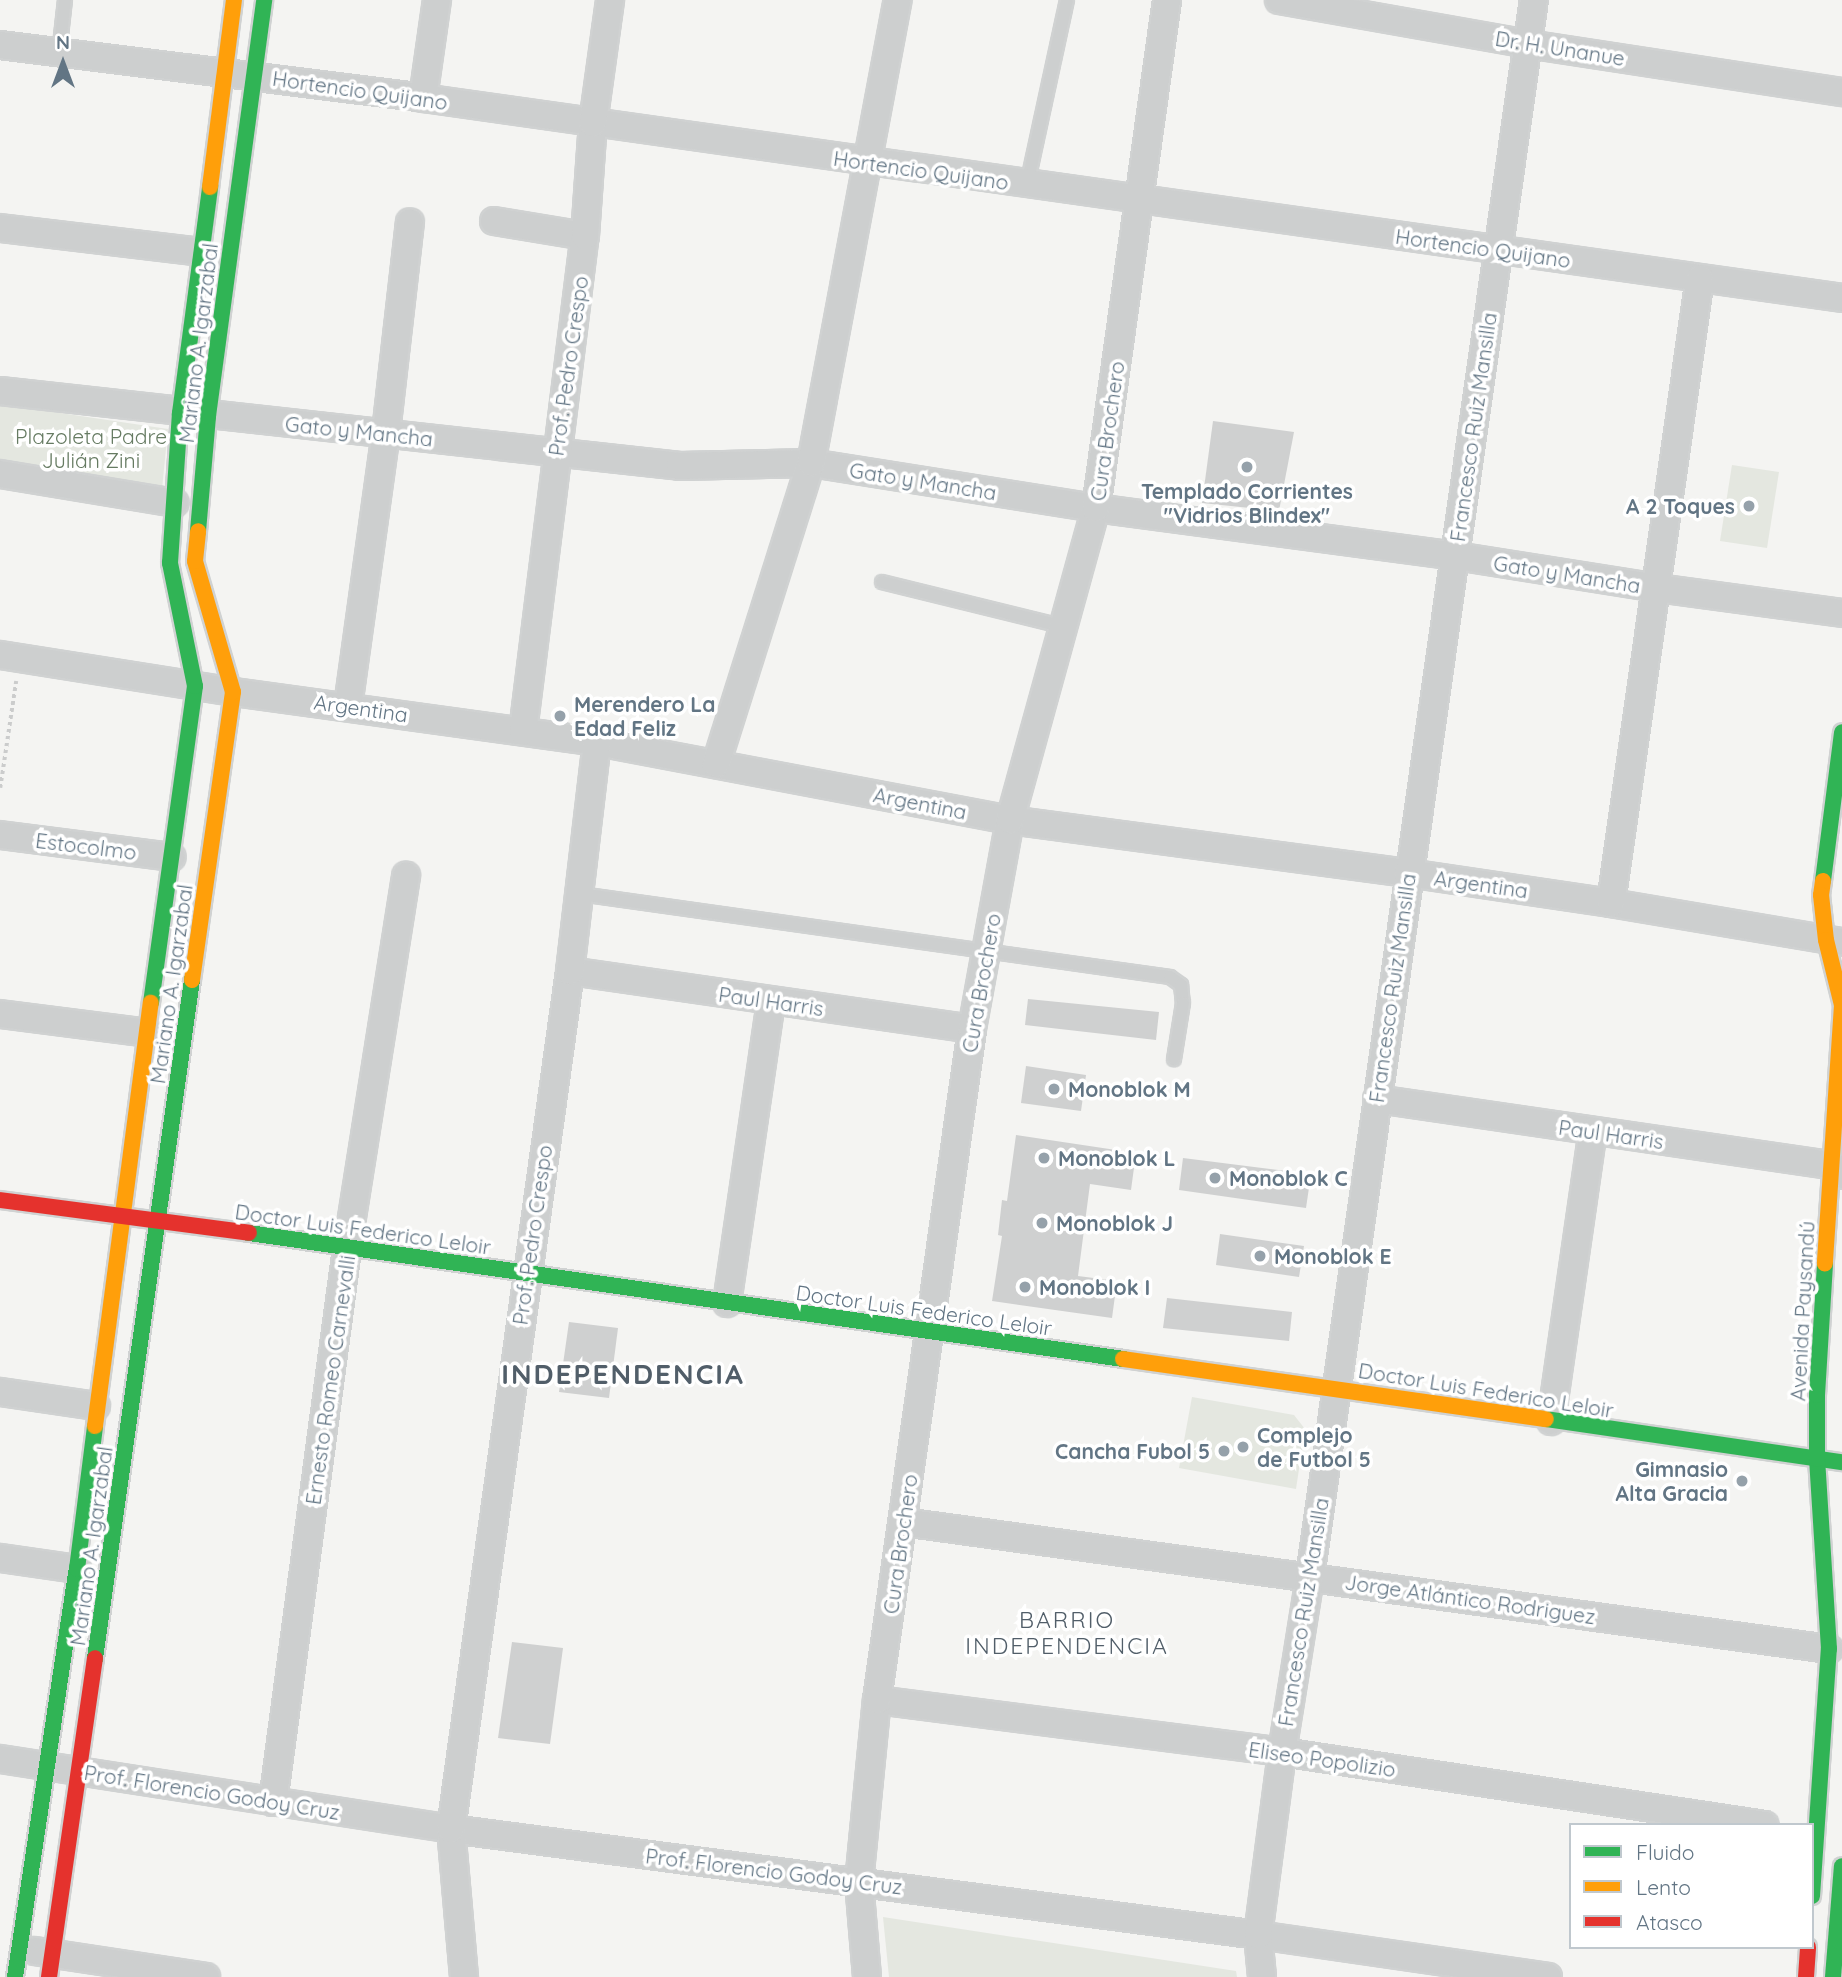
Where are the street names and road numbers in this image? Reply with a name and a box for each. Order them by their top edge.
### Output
street label: Dr. H. Unanue [1493,25,1627,71]
street label: Hortencio Quijano [271,65,449,115]
street label: Hortencio Quijano [832,145,1010,195]
street label: Hortencio Quijano [1394,223,1572,273]
street label: Mariano A. Igarzabal [173,242,223,444]
street label: Prof. Pedro Crespo [543,274,593,458]
street label: Francesco Ruiz Mansilla [1444,311,1502,543]
street label: Cura Brochero [1085,359,1129,503]
street label: Gato y Mancha [284,411,434,451]
street label: Gato y Mancha [848,457,998,505]
street label: Gato y Mancha [1492,550,1642,598]
street label: Argentina [312,689,410,727]
street label: Argentina [871,782,969,824]
street label: Estocolmo [34,827,138,865]
street label: Argentina [1432,865,1530,903]
street label: Francesco Ruiz Mansilla [1363,872,1421,1104]
street label: Mariano A. Igarzabal [145,883,197,1085]
street label: Cura Brochero [956,911,1006,1055]
street label: Paul Harris [717,981,825,1021]
street label: Paul Harris [1557,1114,1665,1154]
street label: Prof. Pedro Crespo [507,1143,557,1327]
street label: Doctor Luis Federico Leloir [233,1199,493,1259]
street label: Avenida Paysandú [1785,1220,1819,1402]
street label: Ernesto Romeo Carnevalli [300,1254,360,1506]
street label: Doctor Luis Federico Leloir [794,1280,1054,1340]
street label: Doctor Luis Federico Leloir [1356,1357,1616,1423]
street label: Mariano A. Igarzabal [65,1445,117,1647]
street label: Cura Brochero [878,1472,922,1616]
street label: Francesco Ruiz Mansilla [1272,1496,1334,1728]
street label: Jorge Atlántico Rodriguez [1343,1569,1597,1629]
street label: Eliseo Popolizio [1247,1736,1397,1782]
street label: Prof. Florencio Godoy Cruz [82,1759,342,1825]
street label: Prof. Florencio Godoy Cruz [644,1843,904,1899]

